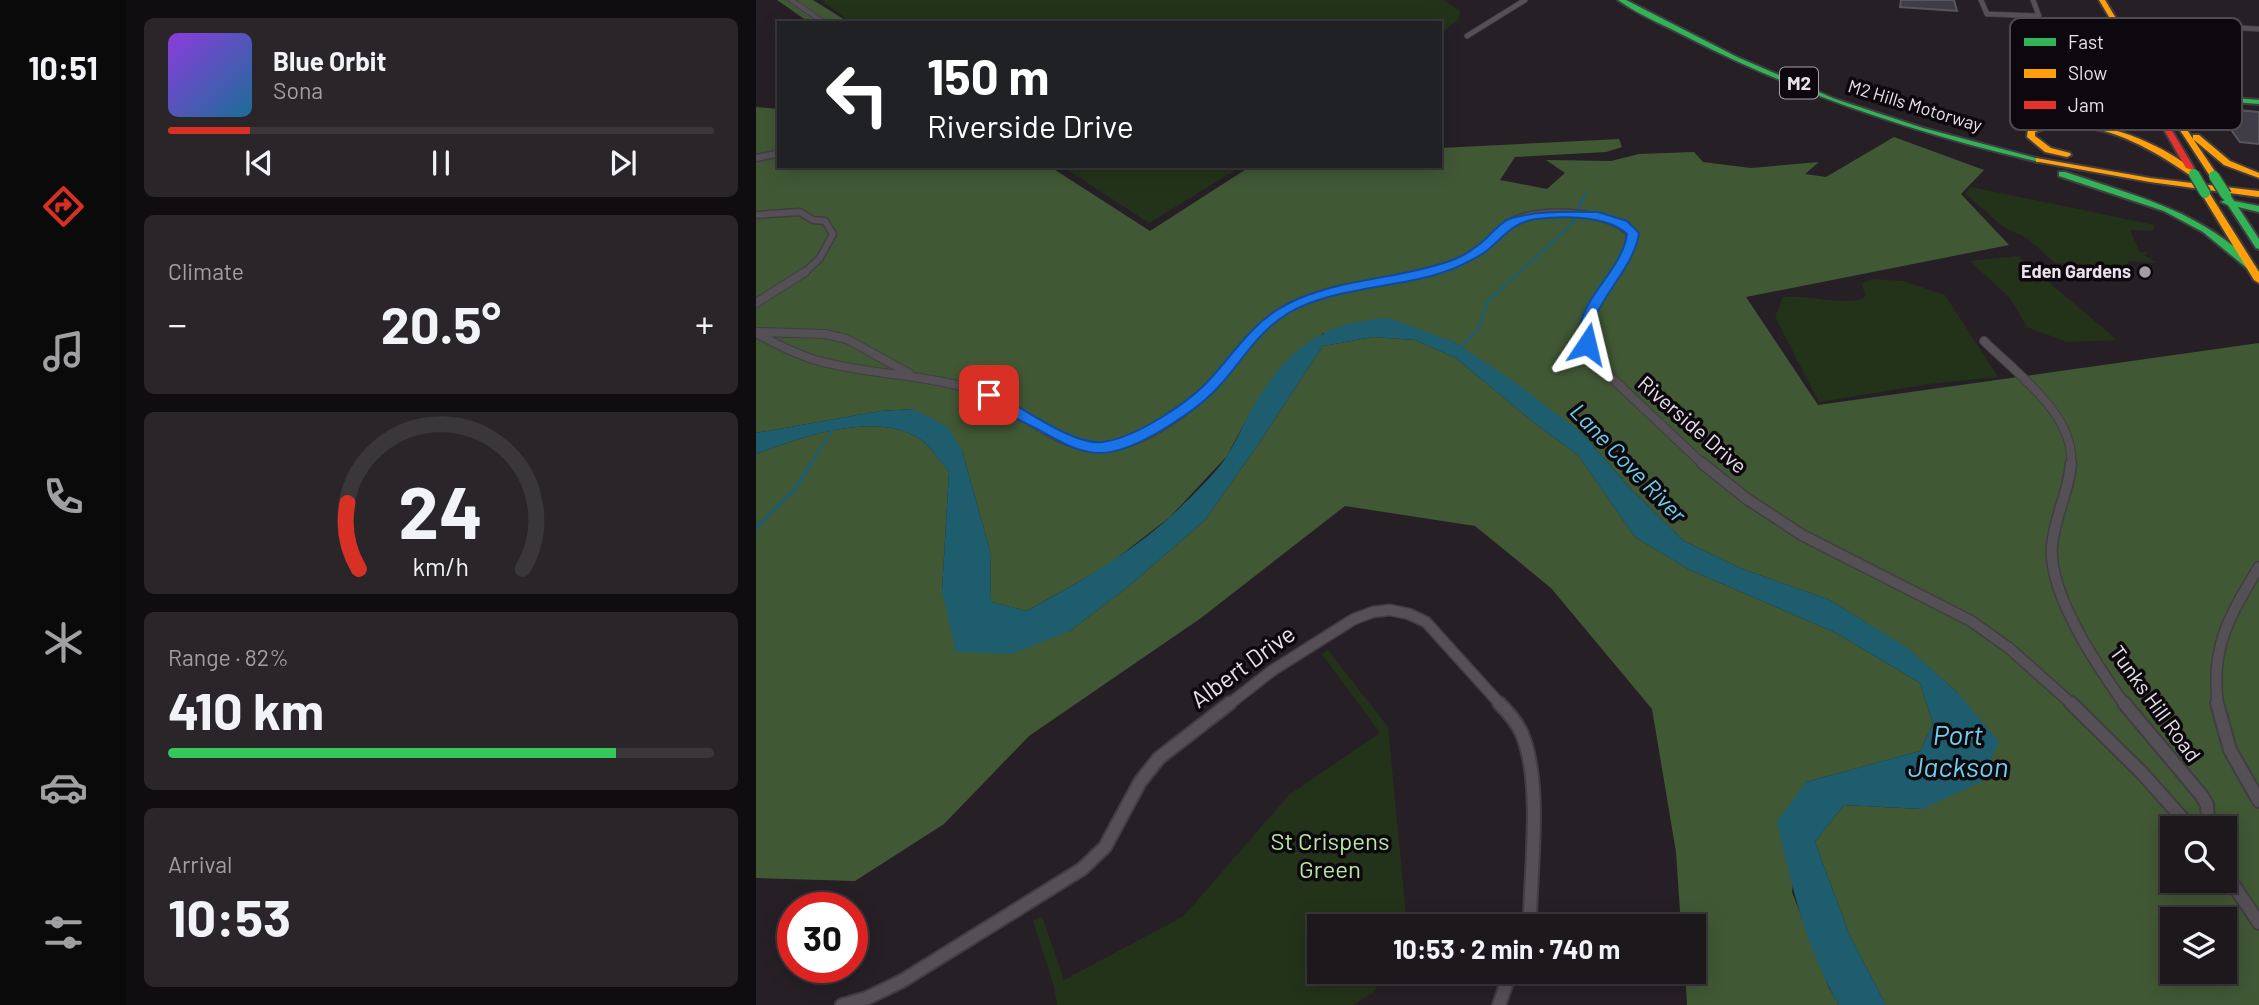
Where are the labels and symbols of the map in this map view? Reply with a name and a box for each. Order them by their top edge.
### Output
legend [2010,18,2242,130]
text: Fast [2068,30,2104,53]
text: Slow [2068,61,2107,84]
road number: M2 [1780,68,1818,99]
street label: M2 Hills Motorway [1846,74,1985,136]
text: Jam [2068,93,2104,116]
place label: Eden Gardens [2021,260,2131,282]
marker: Eden Gardens [2137,264,2153,280]
position arrow [1550,307,1624,381]
pin [959,365,1019,425]
street label: Riverside Drive [1634,370,1752,478]
water label: Lane Cove River [1565,397,1693,528]
street label: Albert Drive [1184,618,1300,713]
street label: Tunks Hill Road [2106,640,2207,766]
water label: Port Jackson [1908,717,2008,783]
park label: St Crispens Green [1271,826,1389,883]
speed limit sign: 30 [777,892,868,983]

